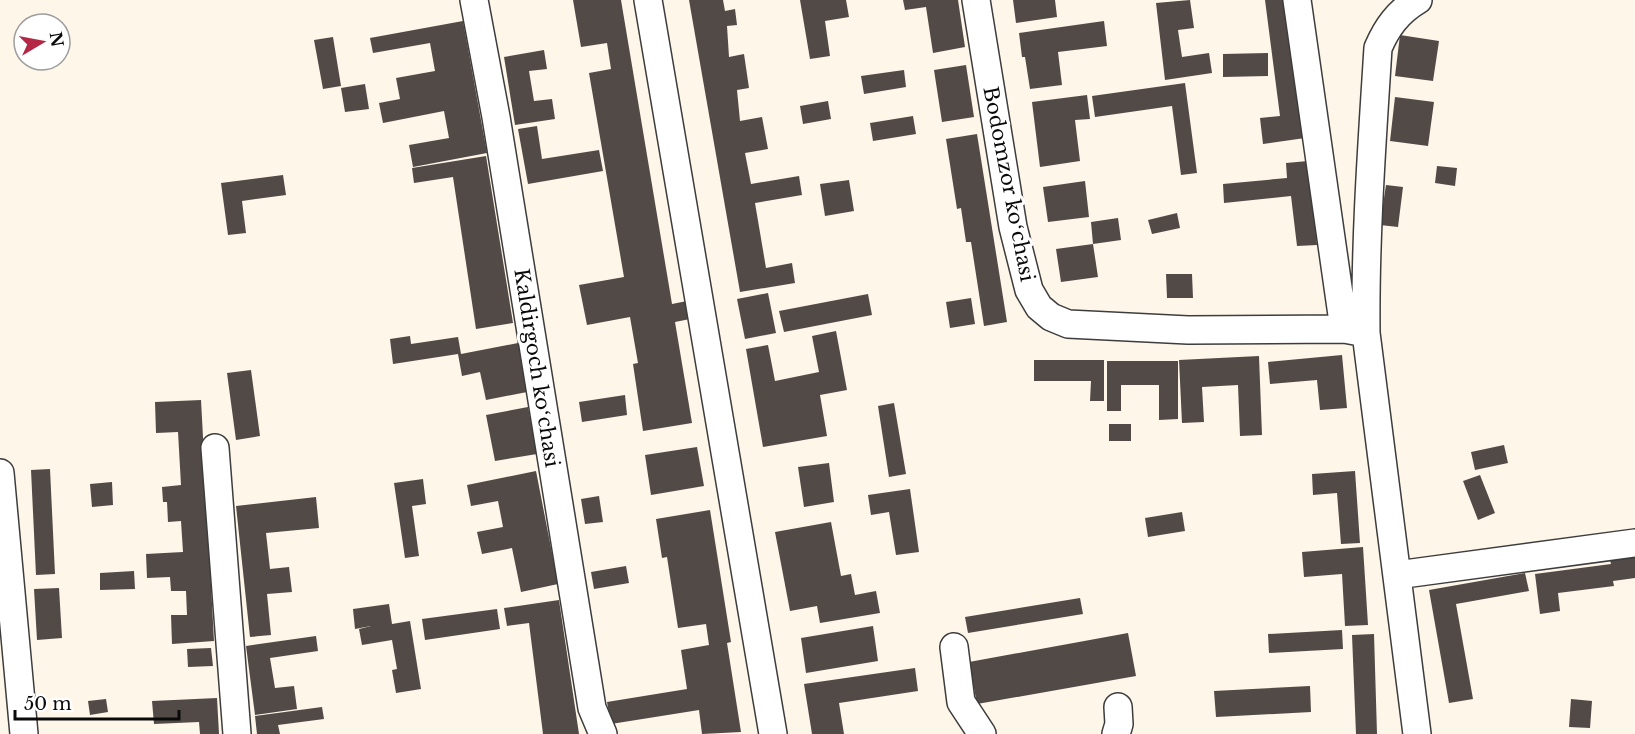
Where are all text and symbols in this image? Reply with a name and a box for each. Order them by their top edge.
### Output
north arrow [12,12,72,72]
text: N [46,30,68,49]
street label: Bodomzor koʻchasi [978,84,1040,284]
street label: Kaldirgoch koʻchasi [509,267,565,469]
scale bar [15,683,178,721]
text: 50 m [24,693,72,715]

